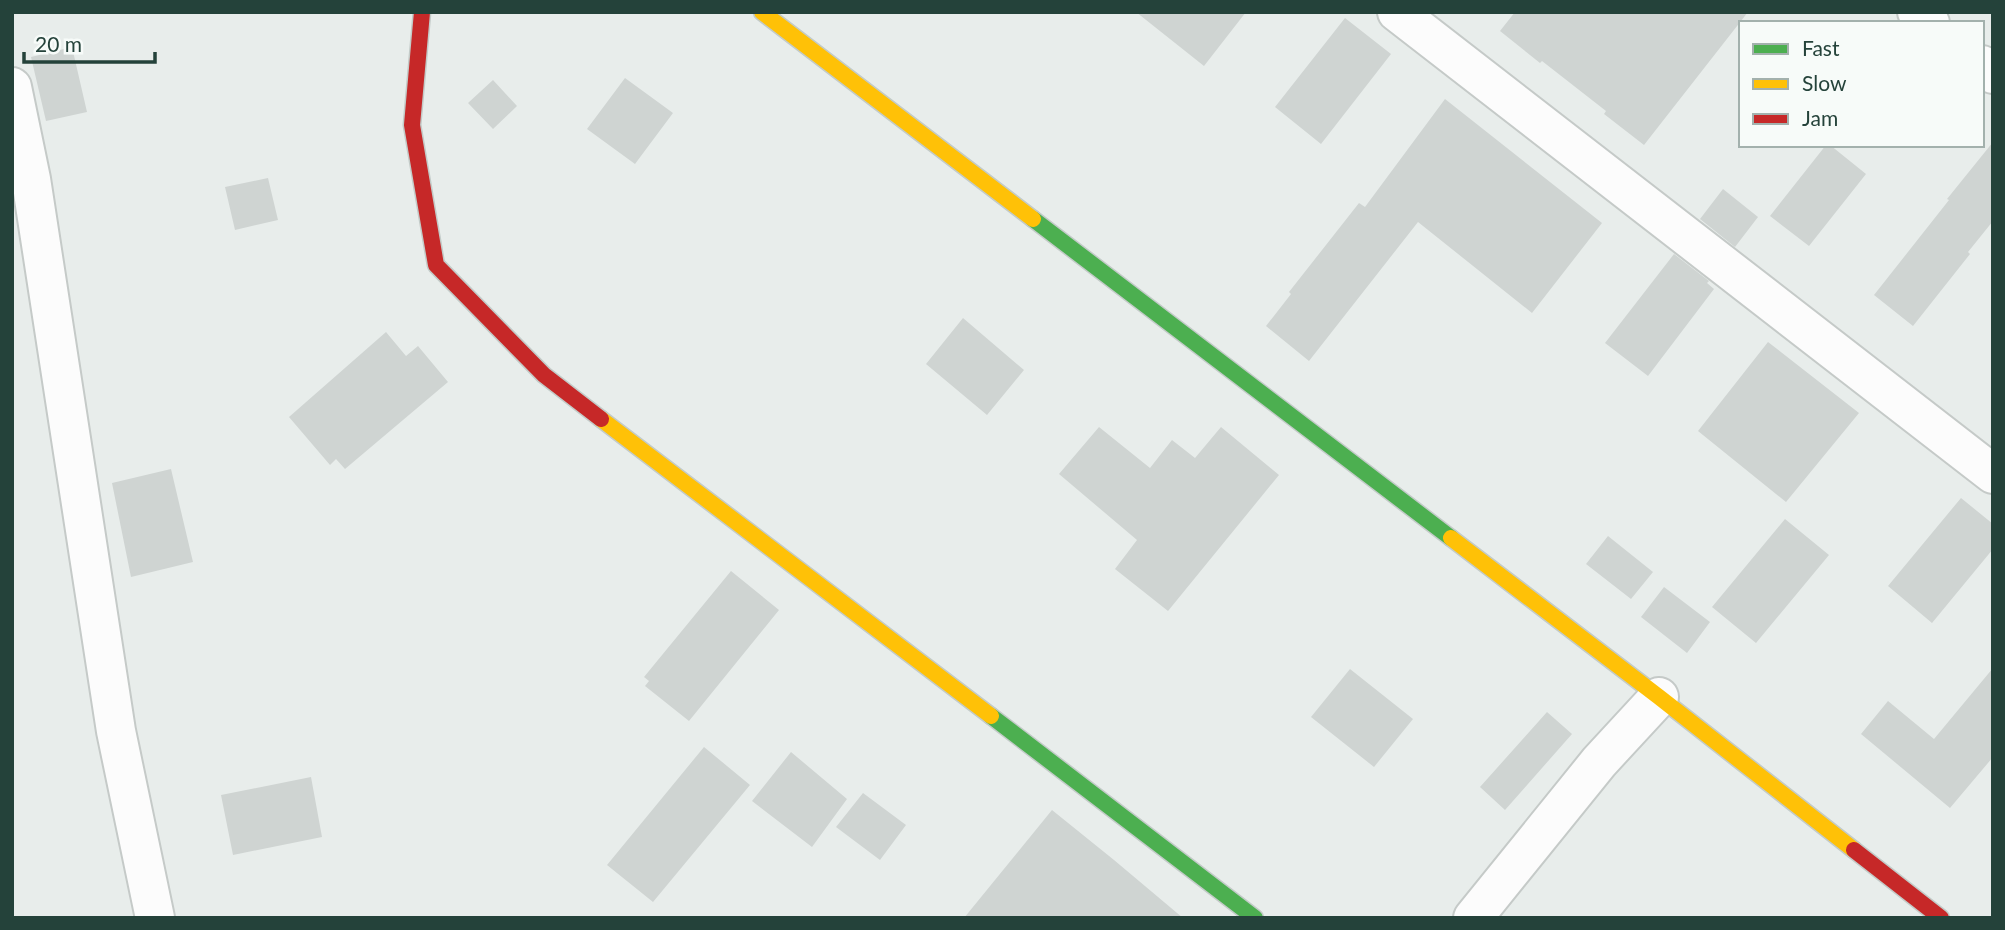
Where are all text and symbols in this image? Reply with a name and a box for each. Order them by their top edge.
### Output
scale bar [24,21,156,65]
legend [1739,21,1984,147]
text: 20 m [35,31,82,56]
text: Fast [1802,35,1840,60]
text: Slow [1802,70,1847,95]
text: Jam [1802,105,1838,130]

